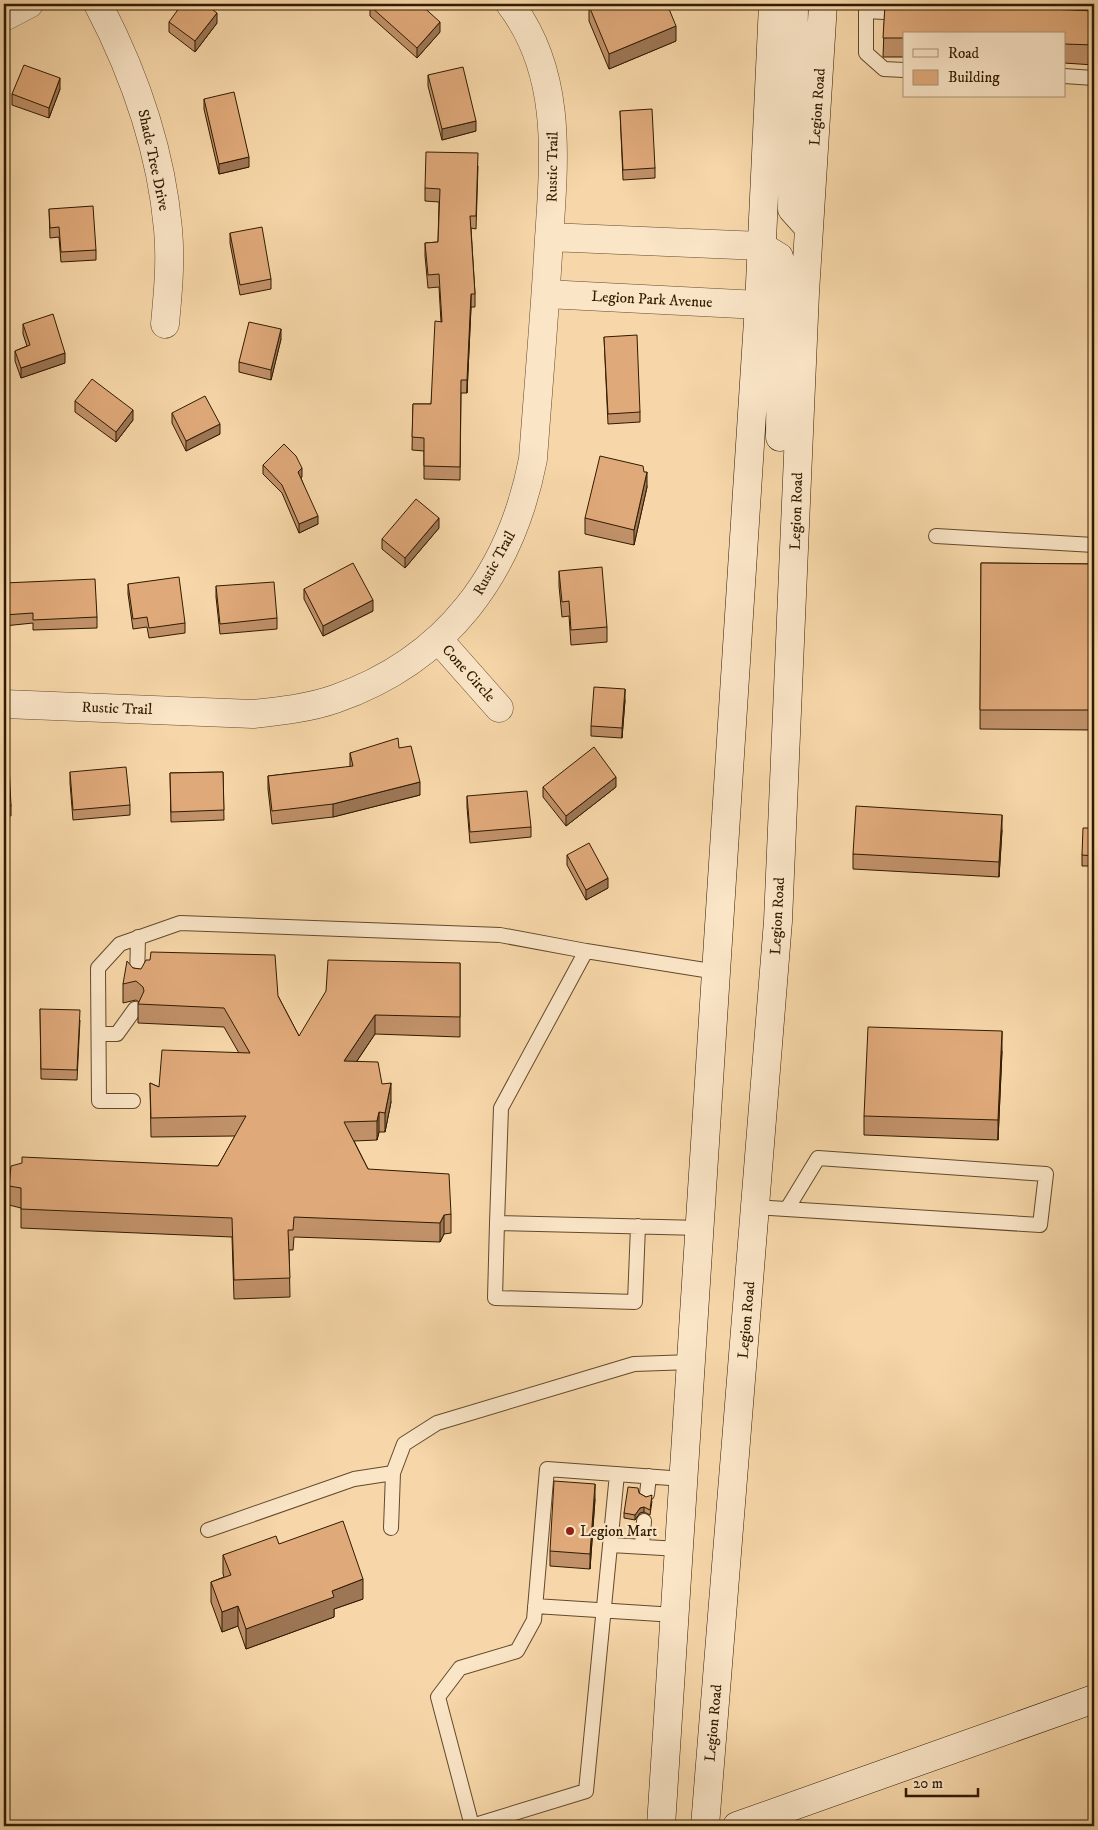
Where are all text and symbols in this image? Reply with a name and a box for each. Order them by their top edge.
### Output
legend [903,32,1066,98]
text: Road [948,44,980,63]
street label: Legion Road [805,67,830,146]
text: Building [948,68,1000,87]
street label: Shade Tree Drive [133,108,174,213]
street label: Rustic Trail [542,131,563,203]
street label: Legion Park Avenue [591,287,713,312]
street label: Legion Road [786,471,807,550]
street label: Rustic Trail [469,527,520,599]
street label: Cone Circle [438,641,499,706]
street label: Rustic Trail [81,698,153,719]
street label: Legion Road [766,876,789,955]
street label: Legion Road [734,1280,759,1360]
place label: Legion Mart [580,1522,657,1541]
marker: Legion Mart [564,1525,576,1537]
street label: Legion Road [701,1683,726,1763]
scale bar [906,1765,978,1797]
text: 20 m [913,1774,943,1793]

